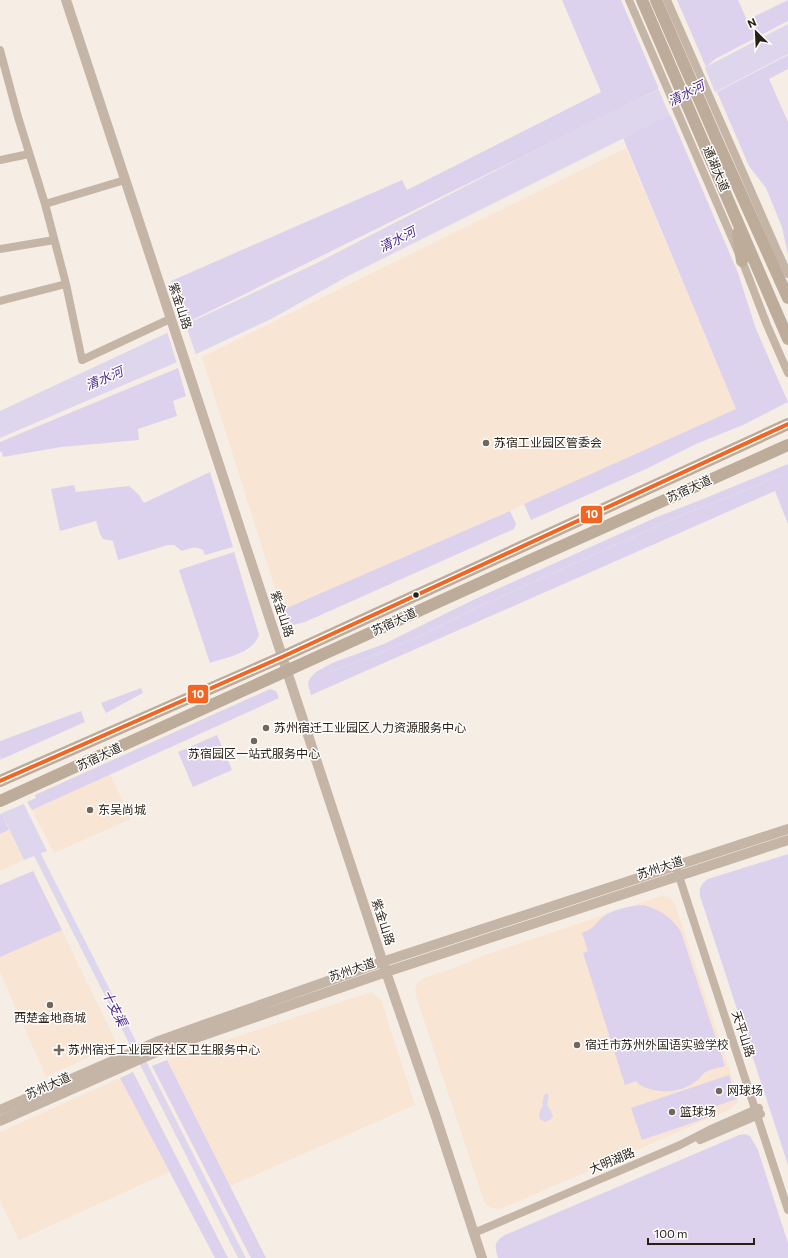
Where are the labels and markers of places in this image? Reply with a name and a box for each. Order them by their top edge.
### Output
place label: 苏宿工业园区管委会 [494,435,602,449]
marker: 苏宿工业园区管委会 [481,438,491,448]
unlabelled marker [411,590,421,600]
place label: 苏州宿迁工业园区人力资源服务中心 [274,720,466,734]
marker: 苏州宿迁工业园区人力资源服务中心 [261,723,271,733]
marker: 苏宿园区一站式服务中心 [249,736,259,746]
place label: 苏宿园区一站式服务中心 [188,746,320,760]
place label: 东吴尚城 [98,802,146,816]
marker: 东吴尚城 [85,805,95,815]
marker: 西楚金地商城 [45,1000,55,1010]
place label: 西楚金地商城 [14,1010,86,1024]
place label: 宿迁市苏州外国语实验学校 [585,1037,729,1051]
marker: 宿迁市苏州外国语实验学校 [572,1040,582,1050]
place label: 苏州宿迁工业园区社区卫生服务中心 [68,1042,260,1056]
marker: 苏州宿迁工业园区社区卫生服务中心 [53,1044,65,1056]
place label: 网球场 [727,1083,763,1097]
marker: 网球场 [714,1086,724,1096]
place label: 篮球场 [680,1104,716,1118]
marker: 篮球场 [667,1107,677,1117]

